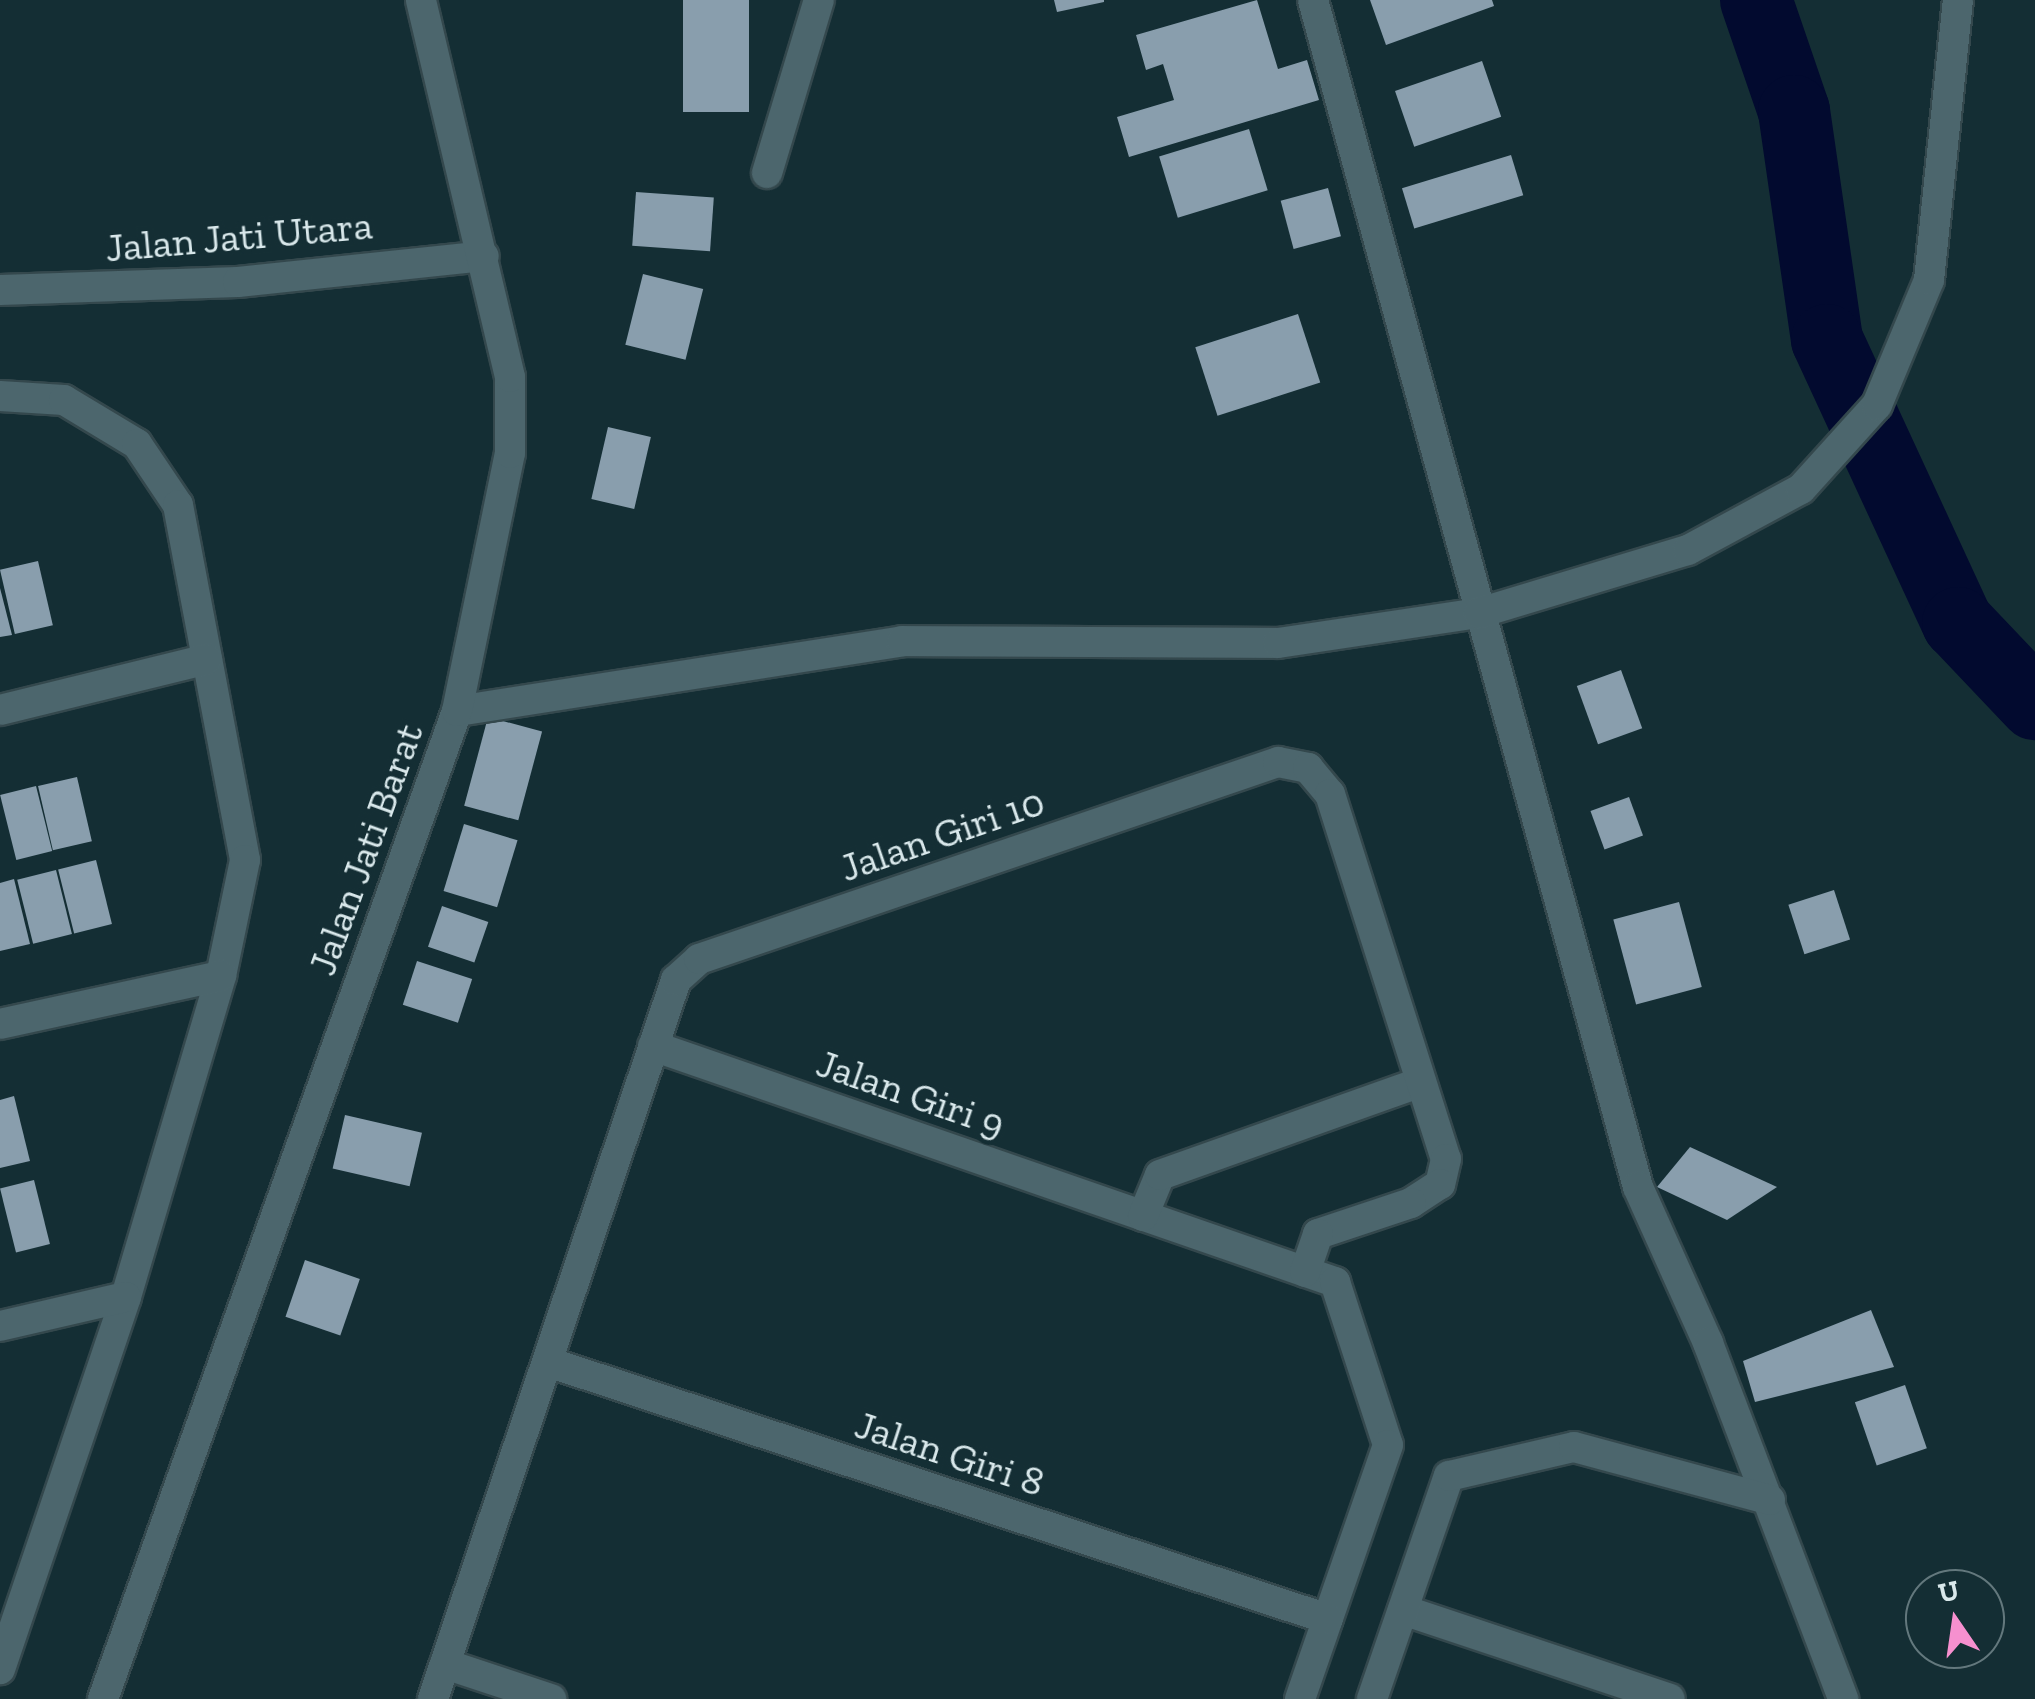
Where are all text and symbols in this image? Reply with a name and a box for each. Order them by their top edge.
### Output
street label: Jalan Jati Utara [103,200,375,272]
street label: Jalan Jati Barat [297,717,433,981]
street label: Jalan Giri 10 [834,777,1050,891]
street label: Jalan Giri 9 [811,1038,1011,1148]
street label: Jalan Giri 8 [849,1400,1051,1506]
north arrow [1905,1569,2005,1669]
text: U [1935,1573,1962,1610]

